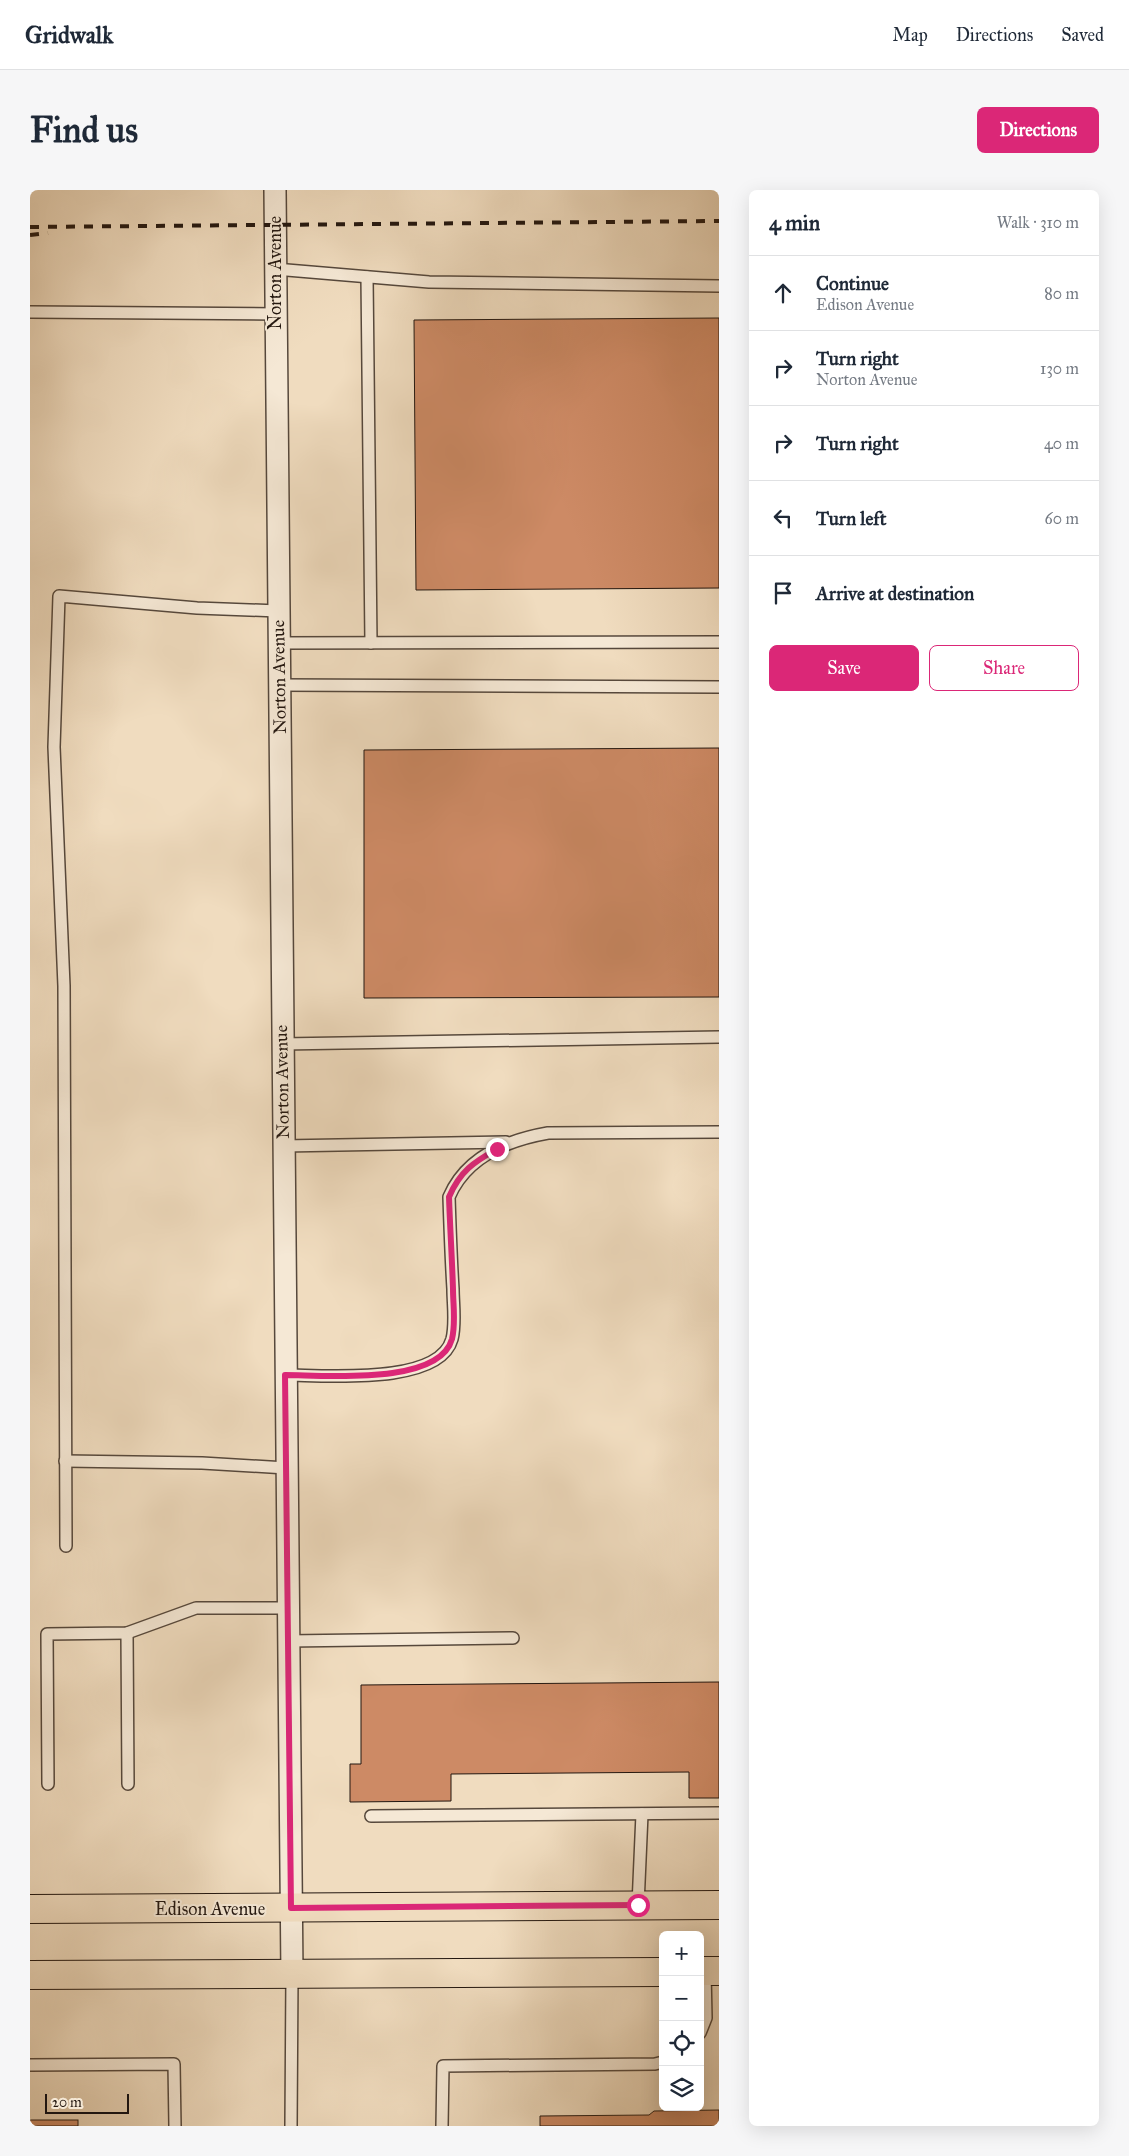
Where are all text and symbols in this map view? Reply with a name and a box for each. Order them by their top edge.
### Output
text: Gridwalk [25,20,113,50]
text: Map [892,24,928,46]
text: Directions [956,24,1033,46]
text: Saved [1061,24,1104,46]
button: Directions [977,107,1099,153]
text: Find us [30,109,138,152]
text: 4 min [769,210,820,236]
text: Walk · 310 m [997,213,1079,232]
street label: Norton Avenue [264,216,286,330]
text: Continue [816,272,889,295]
icon: ahead [769,279,797,307]
text: 80 m [1044,284,1079,303]
text: Edison Avenue [816,295,914,314]
text: Turn right [816,347,899,370]
icon: right [769,354,797,382]
text: 130 m [1040,359,1079,378]
text: Norton Avenue [816,370,917,389]
icon: right [769,429,797,457]
text: Turn right [816,432,899,455]
text: 40 m [1044,434,1079,453]
icon: left [769,504,797,532]
text: Turn left [816,507,886,530]
text: 60 m [1045,509,1079,528]
icon: arrive [769,579,797,607]
text: Arrive at destination [816,582,974,605]
street label: Norton Avenue [267,620,291,734]
button: Save [769,645,919,691]
button: Share [929,645,1079,691]
street label: Norton Avenue [270,1025,294,1139]
route end [486,1138,509,1161]
route start [627,1894,650,1917]
street label: Edison Avenue [155,1898,265,1920]
map controls [659,1931,704,2111]
button: + [659,1931,704,1976]
button: − [659,1976,704,2021]
button: locate [659,2021,704,2066]
button: layers [659,2066,704,2111]
scale bar [45,2091,129,2114]
text: 20 m [52,2094,82,2111]

